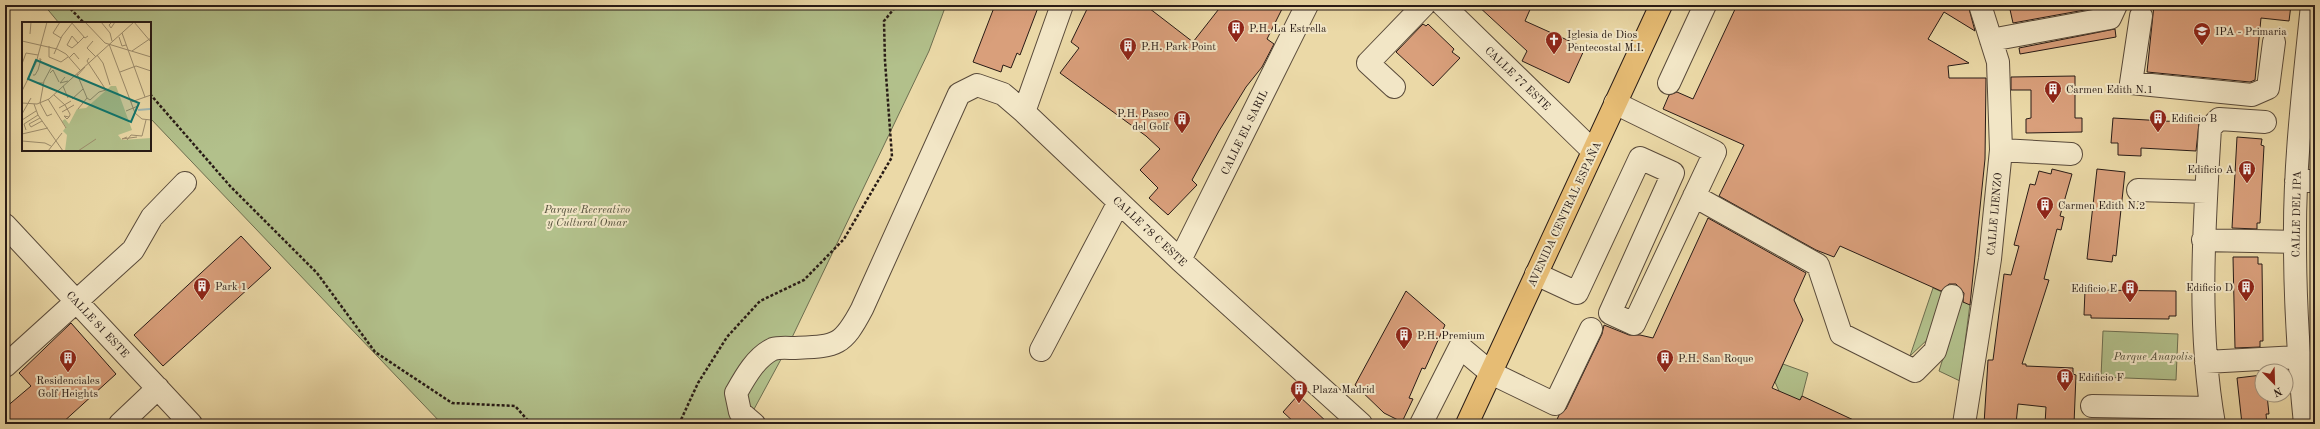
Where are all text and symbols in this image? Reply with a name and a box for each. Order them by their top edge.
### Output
building icon: P.H. La Estrella [1226,18,1246,43]
school or university icon: IPA - Primaria [2192,21,2212,46]
inset map [22,22,151,151]
place label: P.H. La Estrella [1249,24,1327,35]
place label: IPA - Primaria [2215,27,2287,38]
church icon: Iglesia de Dios Pentecostal M.I. [1544,30,1564,55]
place label: Iglesia de Dios Pentecostal M.I. [1567,30,1644,54]
building icon: P.H. Park Point [1118,36,1138,61]
place label: P.H. Park Point [1141,42,1216,53]
street label: CALLE 77 ESTE [1482,45,1552,113]
building icon: Carmen Edith N.1 [2043,79,2063,104]
place label: Carmen Edith N.1 [2066,85,2153,96]
street label: CALLE EL SARIL [1220,88,1271,177]
building icon: Edificio B [2148,108,2168,133]
place label: P.H. Paseo del Golf [1117,109,1169,133]
building icon: P.H. Paseo del Golf [1172,109,1192,134]
place label: Edificio B [2171,114,2217,125]
street label: AVENIDA CENTRAL ESPAÑA [1525,139,1604,289]
building icon: Edificio A [2237,159,2257,184]
place label: Edificio A [2187,165,2235,176]
street label: CALLE DEL IPA [2291,170,2304,257]
street label: CALLE LIENZO [1986,172,2005,256]
street label: CALLE 78 C ESTE [1110,195,1188,269]
building icon: Carmen Edith N.2 [2035,195,2055,220]
place label: Carmen Edith N.2 [2058,201,2145,212]
park label: Parque Recreativo y Cultural Omar [543,205,630,229]
building icon: Park 1 [192,276,212,301]
building icon: Edificio D [2236,277,2256,302]
building icon: Edificio E [2120,278,2140,303]
place label: Park 1 [215,282,247,293]
place label: Edificio D [2186,283,2233,294]
place label: Edificio E [2071,284,2117,295]
street label: CALLE 81 ESTE [63,290,130,360]
building icon: P.H. Premium [1394,325,1414,350]
place label: P.H. Premium [1417,331,1485,342]
building icon: Residenciales Golf Heights [58,348,78,373]
building icon: P.H. San Roque [1655,348,1675,373]
park label: Parque Anapolis [2112,352,2193,363]
place label: P.H. San Roque [1678,354,1753,365]
north arrow [2254,363,2294,403]
building icon: Edificio F [2055,367,2075,392]
place label: Edificio F [2078,373,2124,384]
place label: Residenciales Golf Heights [36,376,100,400]
building icon: Plaza Madrid [1289,379,1309,404]
text: N [2271,384,2283,398]
place label: Plaza Madrid [1312,385,1375,396]

